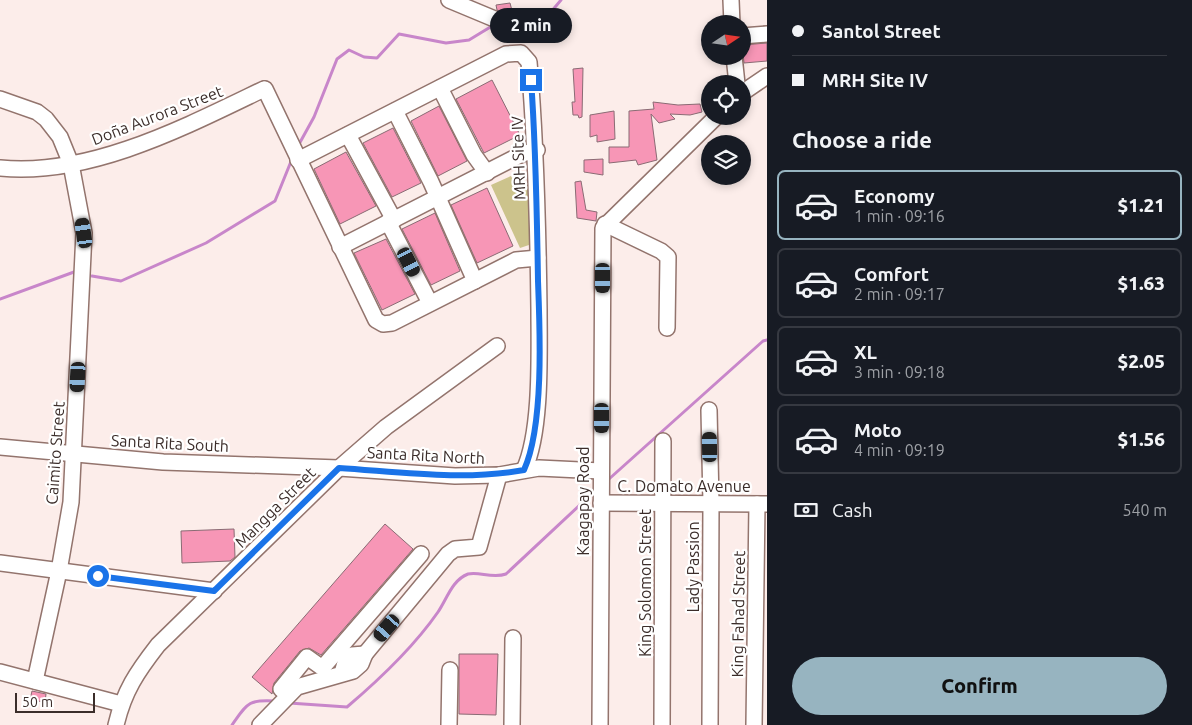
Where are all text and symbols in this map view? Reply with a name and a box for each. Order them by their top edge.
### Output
callout: 2 min [490,8,572,42]
north arrow [701,15,751,65]
map controls [701,15,751,185]
text: 2 min [511,16,551,34]
text: Santol Street [822,20,941,42]
route end [520,69,542,91]
text: MRH Site IV [822,69,928,91]
button: locate [701,75,751,125]
street label: Doña Aurora Street [89,81,226,148]
street label: MRH Site IV [508,116,528,200]
text: Choose a ride [792,127,932,152]
button: layers [701,135,751,185]
icon: car [794,183,839,228]
text: Economy [854,185,935,207]
text: $1.21 [1117,194,1165,216]
text: 1 min · 09:16 [854,207,945,225]
car [74,217,93,249]
car [395,245,422,279]
icon: car [794,261,839,306]
car [595,263,610,293]
text: Comfort [854,263,929,285]
text: $1.63 [1117,272,1165,294]
text: 2 min · 09:17 [854,285,945,303]
icon: car [794,339,839,384]
text: XL [854,341,877,363]
text: $2.05 [1117,350,1165,372]
car [69,362,86,392]
text: 3 min · 09:18 [854,363,945,381]
street label: Caimito Street [42,400,68,505]
car [594,403,609,433]
icon: car [794,417,839,462]
text: Moto [854,419,902,441]
text: $1.56 [1117,428,1165,450]
street label: Santa Rita South [110,431,230,455]
car [702,432,717,462]
text: 4 min · 09:19 [854,441,945,459]
street label: Santa Rita North [367,443,485,467]
street label: Kaagapay Road [574,446,592,556]
street label: Mangga Street [231,463,319,551]
street label: C. Domato Avenue [617,477,751,495]
icon: cash [792,496,820,524]
text: Cash [832,499,873,521]
text: 540 m [1122,501,1167,519]
street label: King Solomon Street [636,508,654,657]
street label: Lady Passion [684,521,702,613]
street label: King Fahad Street [728,550,748,678]
route start [87,565,109,587]
car [371,612,402,644]
button: Confirm [792,657,1167,715]
scale bar [15,690,95,713]
text: 50 m [22,694,53,710]

